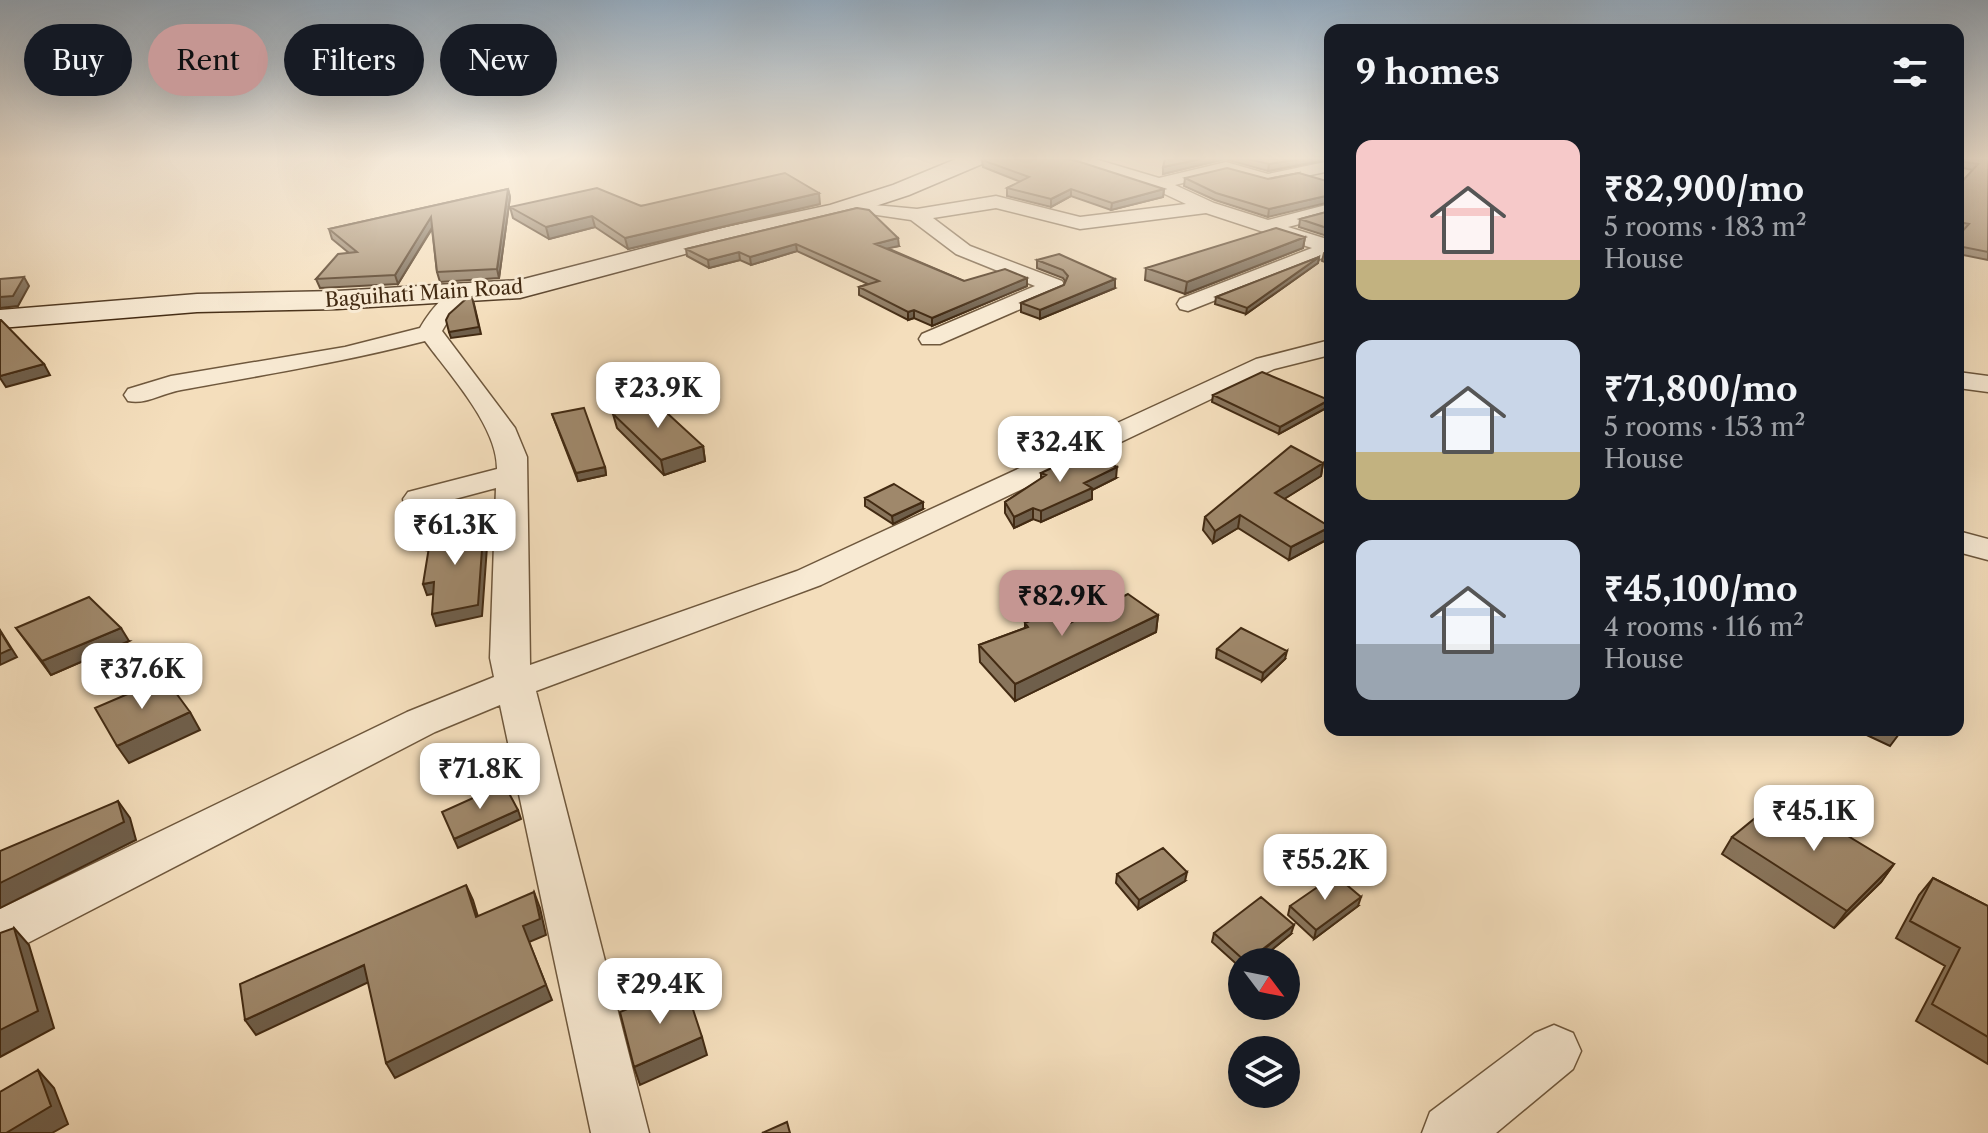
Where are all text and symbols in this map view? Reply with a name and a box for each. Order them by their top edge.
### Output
chip: Buy [24,24,132,96]
chip: Rent [148,24,268,96]
chip: Filters [284,24,424,96]
chip: New [440,24,557,96]
icon: filters [1888,50,1932,94]
text: 9 homes [1356,51,1500,93]
text: ₹82,900/mo [1604,168,1804,210]
icon: home [1420,172,1516,268]
text: 5 rooms · 183 m² [1604,211,1807,243]
text: House [1604,243,1684,275]
street label: Baguihati Main Road [324,274,524,312]
pin: ₹23.9K [593,362,723,430]
text: ₹71,800/mo [1604,368,1798,410]
text: ₹23.9K [614,372,702,404]
icon: home [1420,372,1516,468]
text: 5 rooms · 153 m² [1604,411,1805,443]
pin: ₹32.4K [995,416,1125,484]
text: ₹32.4K [1016,426,1104,458]
text: House [1604,443,1684,475]
pin: ₹61.3K [390,499,520,567]
text: ₹61.3K [413,509,497,541]
text: ₹45,100/mo [1604,568,1798,610]
pin: ₹82.9K [997,570,1127,638]
icon: home [1420,572,1516,668]
text: ₹82.9K [1017,580,1107,612]
text: 4 rooms · 116 m² [1604,611,1804,643]
pin: ₹37.6K [77,643,207,711]
text: House [1604,643,1684,675]
text: ₹37.6K [99,653,185,685]
pin: ₹71.8K [415,743,545,811]
text: ₹71.8K [438,753,522,785]
pin: ₹45.1K [1749,785,1879,853]
text: ₹45.1K [1772,795,1856,827]
pin: ₹55.2K [1260,834,1390,902]
text: ₹55.2K [1282,844,1368,876]
north arrow [1228,948,1300,1020]
map controls [1228,948,1300,1108]
pin: ₹29.4K [595,958,725,1026]
text: ₹29.4K [616,968,704,1000]
button: layers [1228,1036,1300,1108]

